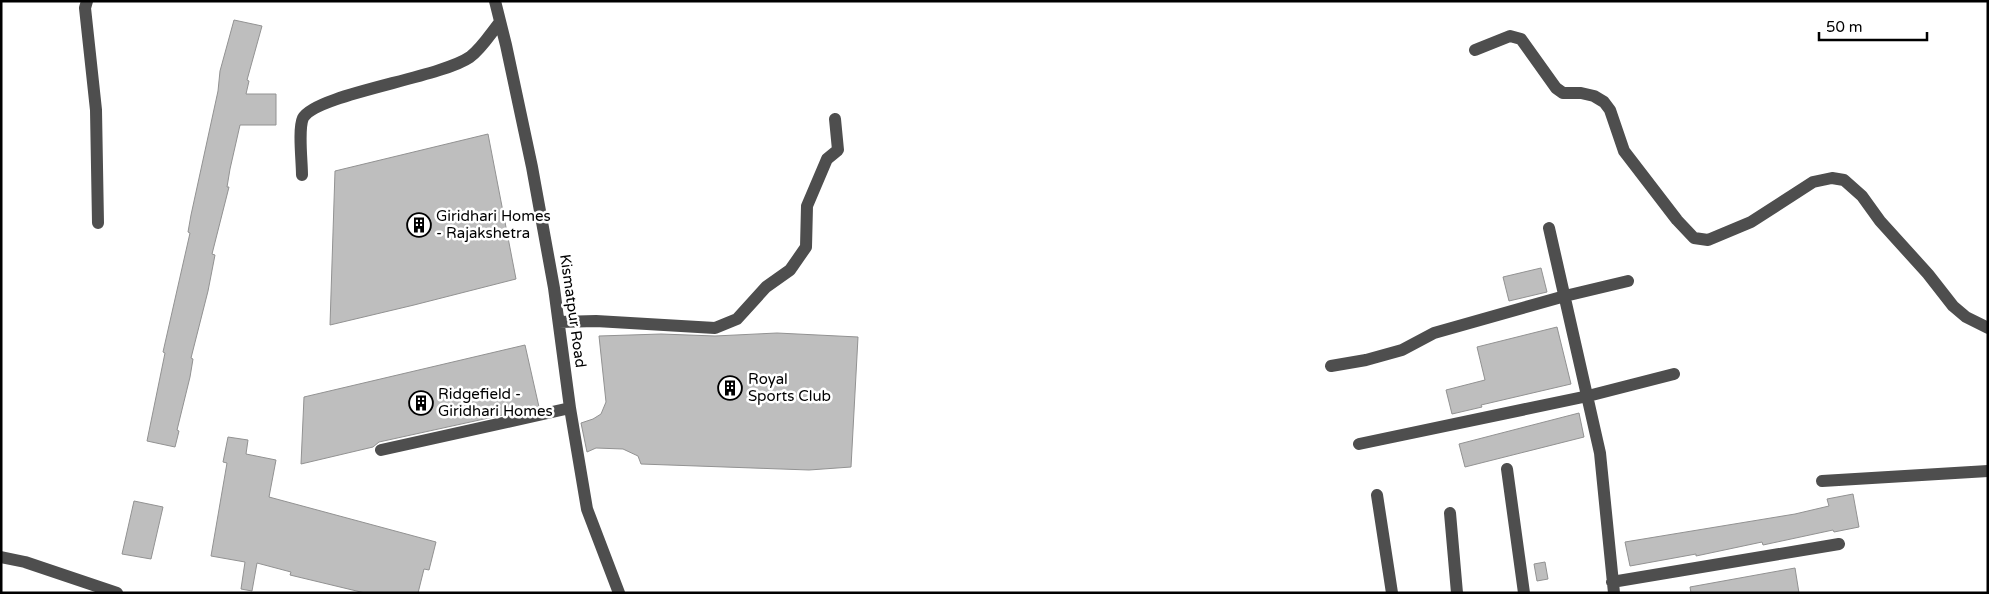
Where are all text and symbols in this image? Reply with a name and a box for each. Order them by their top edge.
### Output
scale bar [1819,10,1926,42]
text: 50 m [1826,18,1863,36]
place label: Giridhari Homes - Rajakshetra [436,207,551,242]
building icon: Giridhari Homes - Rajakshetra [406,212,432,238]
street label: Kismatpur Road [556,253,590,369]
place label: Royal Sports Club [748,370,831,405]
building icon: Royal Sports Club [717,375,743,401]
place label: Ridgefield - Giridhari Homes [438,385,553,420]
building icon: Ridgefield - Giridhari Homes [408,390,434,416]

